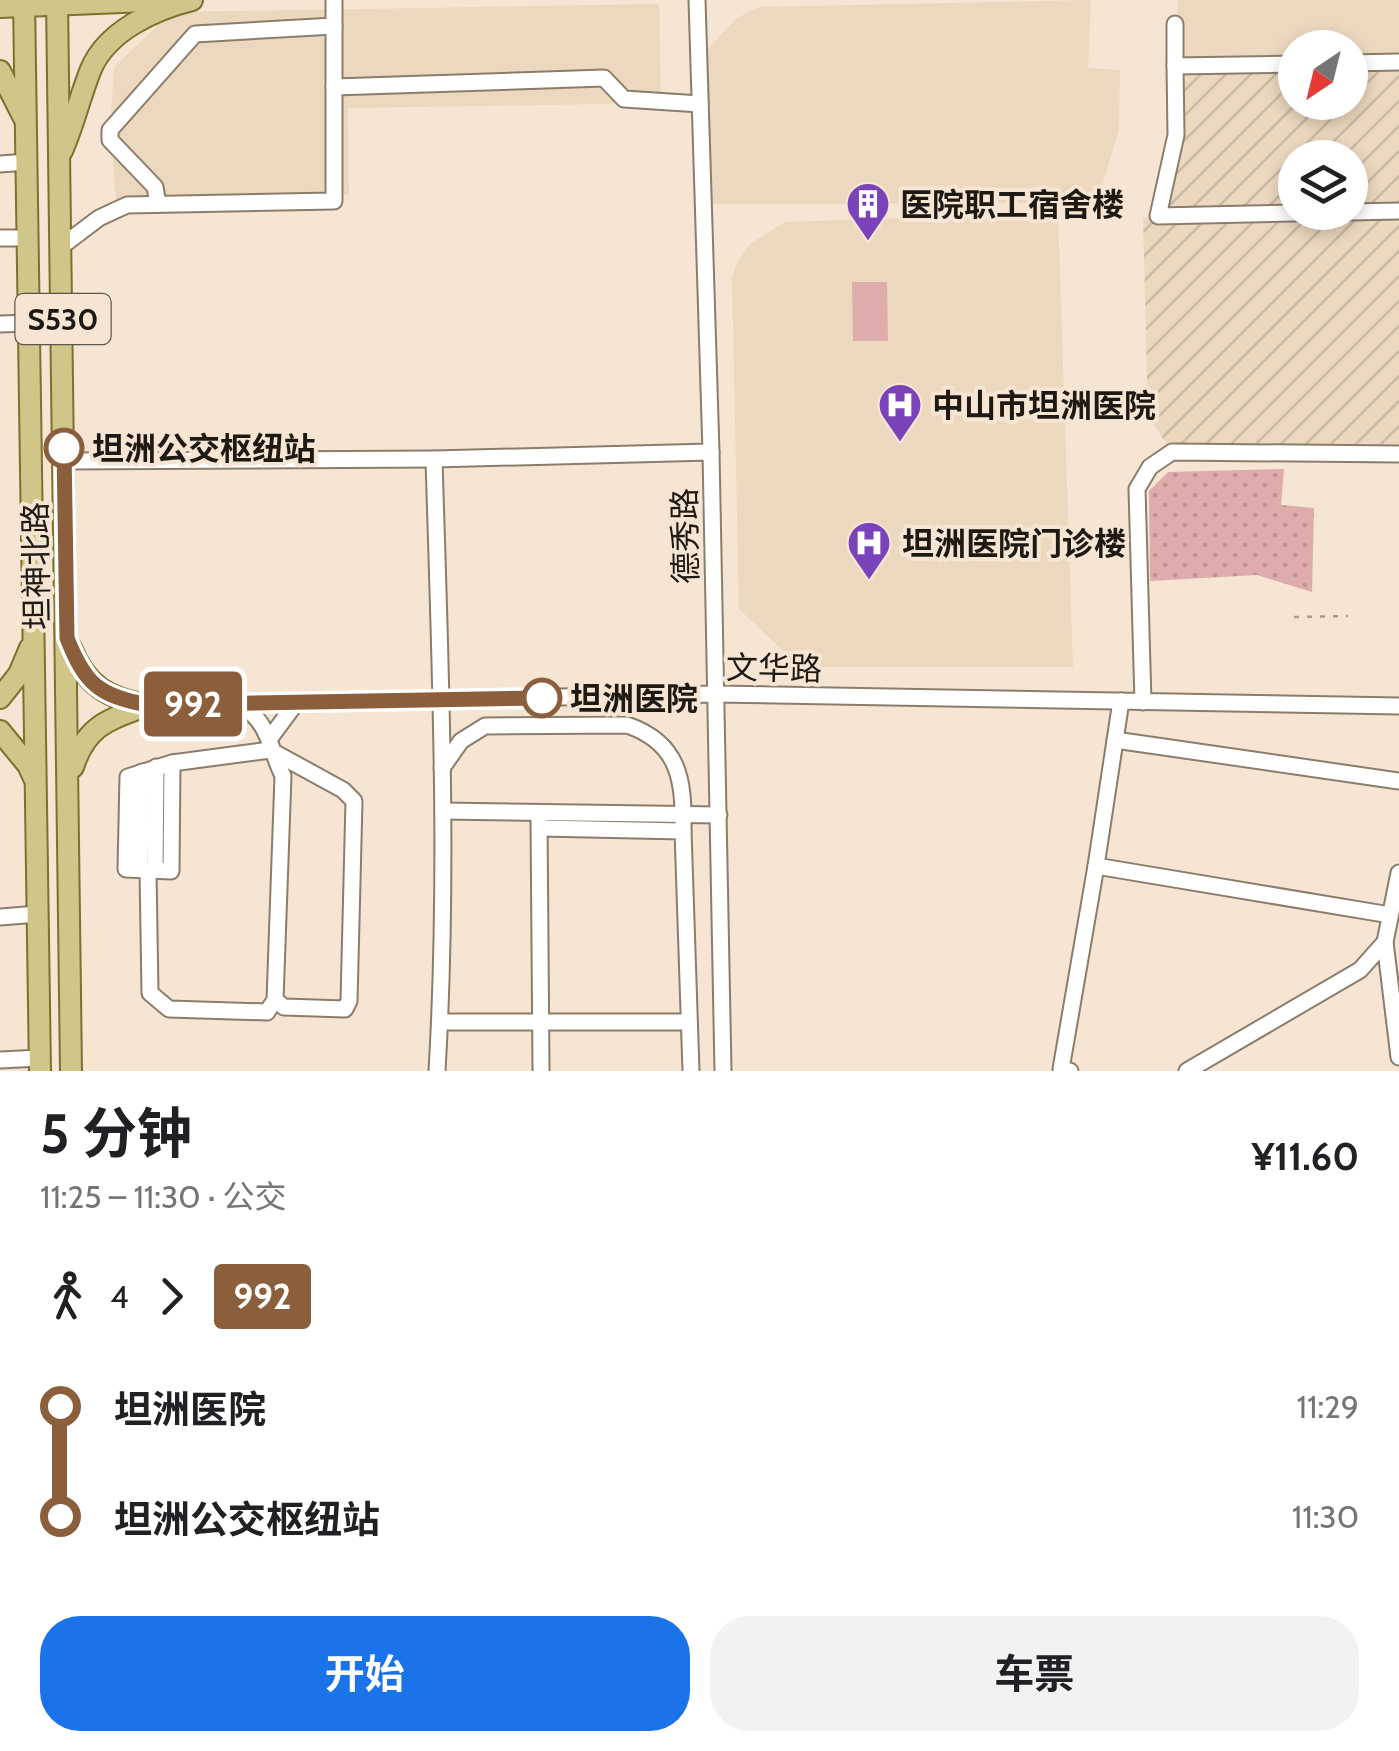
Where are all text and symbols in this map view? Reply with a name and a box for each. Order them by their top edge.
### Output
north arrow [1278,30,1368,120]
map controls [1278,30,1368,230]
button: layers [1278,140,1368,230]
building icon: 医院职工宿舍楼 [845,181,891,242]
place label: 医院职工宿舍楼 [900,185,1124,224]
road number: S530 [15,294,110,344]
hospital icon: 中山市坦洲医院 [877,382,923,443]
place label: 中山市坦洲医院 [932,386,1156,425]
marker: 坦洲公交枢纽站 [45,429,83,467]
place label: 坦洲公交枢纽站 [92,429,316,468]
street label: 德秀路 [665,488,705,584]
street label: 坦神北路 [15,502,57,630]
hospital icon: 坦洲医院门诊楼 [846,520,892,581]
place label: 坦洲医院门诊楼 [902,524,1126,563]
street label: 文华路 [726,648,822,688]
line badge: 992 [136,672,250,736]
marker: 坦洲医院 [523,679,561,717]
place label: 坦洲医院 [570,679,698,718]
text: 992 [164,683,222,726]
text: 5 分钟 [40,1100,192,1167]
text: ¥11.60 [1251,1133,1359,1180]
text: 11:25 – 11:30 · 公交 [40,1177,287,1216]
icon: walk [40,1269,95,1324]
icon: forward [144,1269,199,1324]
text: 992 [234,1275,291,1318]
text: 4 [110,1277,129,1316]
text: 坦洲医院 [114,1386,266,1433]
text: 11:29 [1297,1387,1359,1426]
text: 坦洲公交枢纽站 [114,1496,380,1543]
text: 11:30 [1292,1497,1359,1536]
button: 开始 [40,1616,690,1731]
button: 车票 [710,1616,1359,1731]

